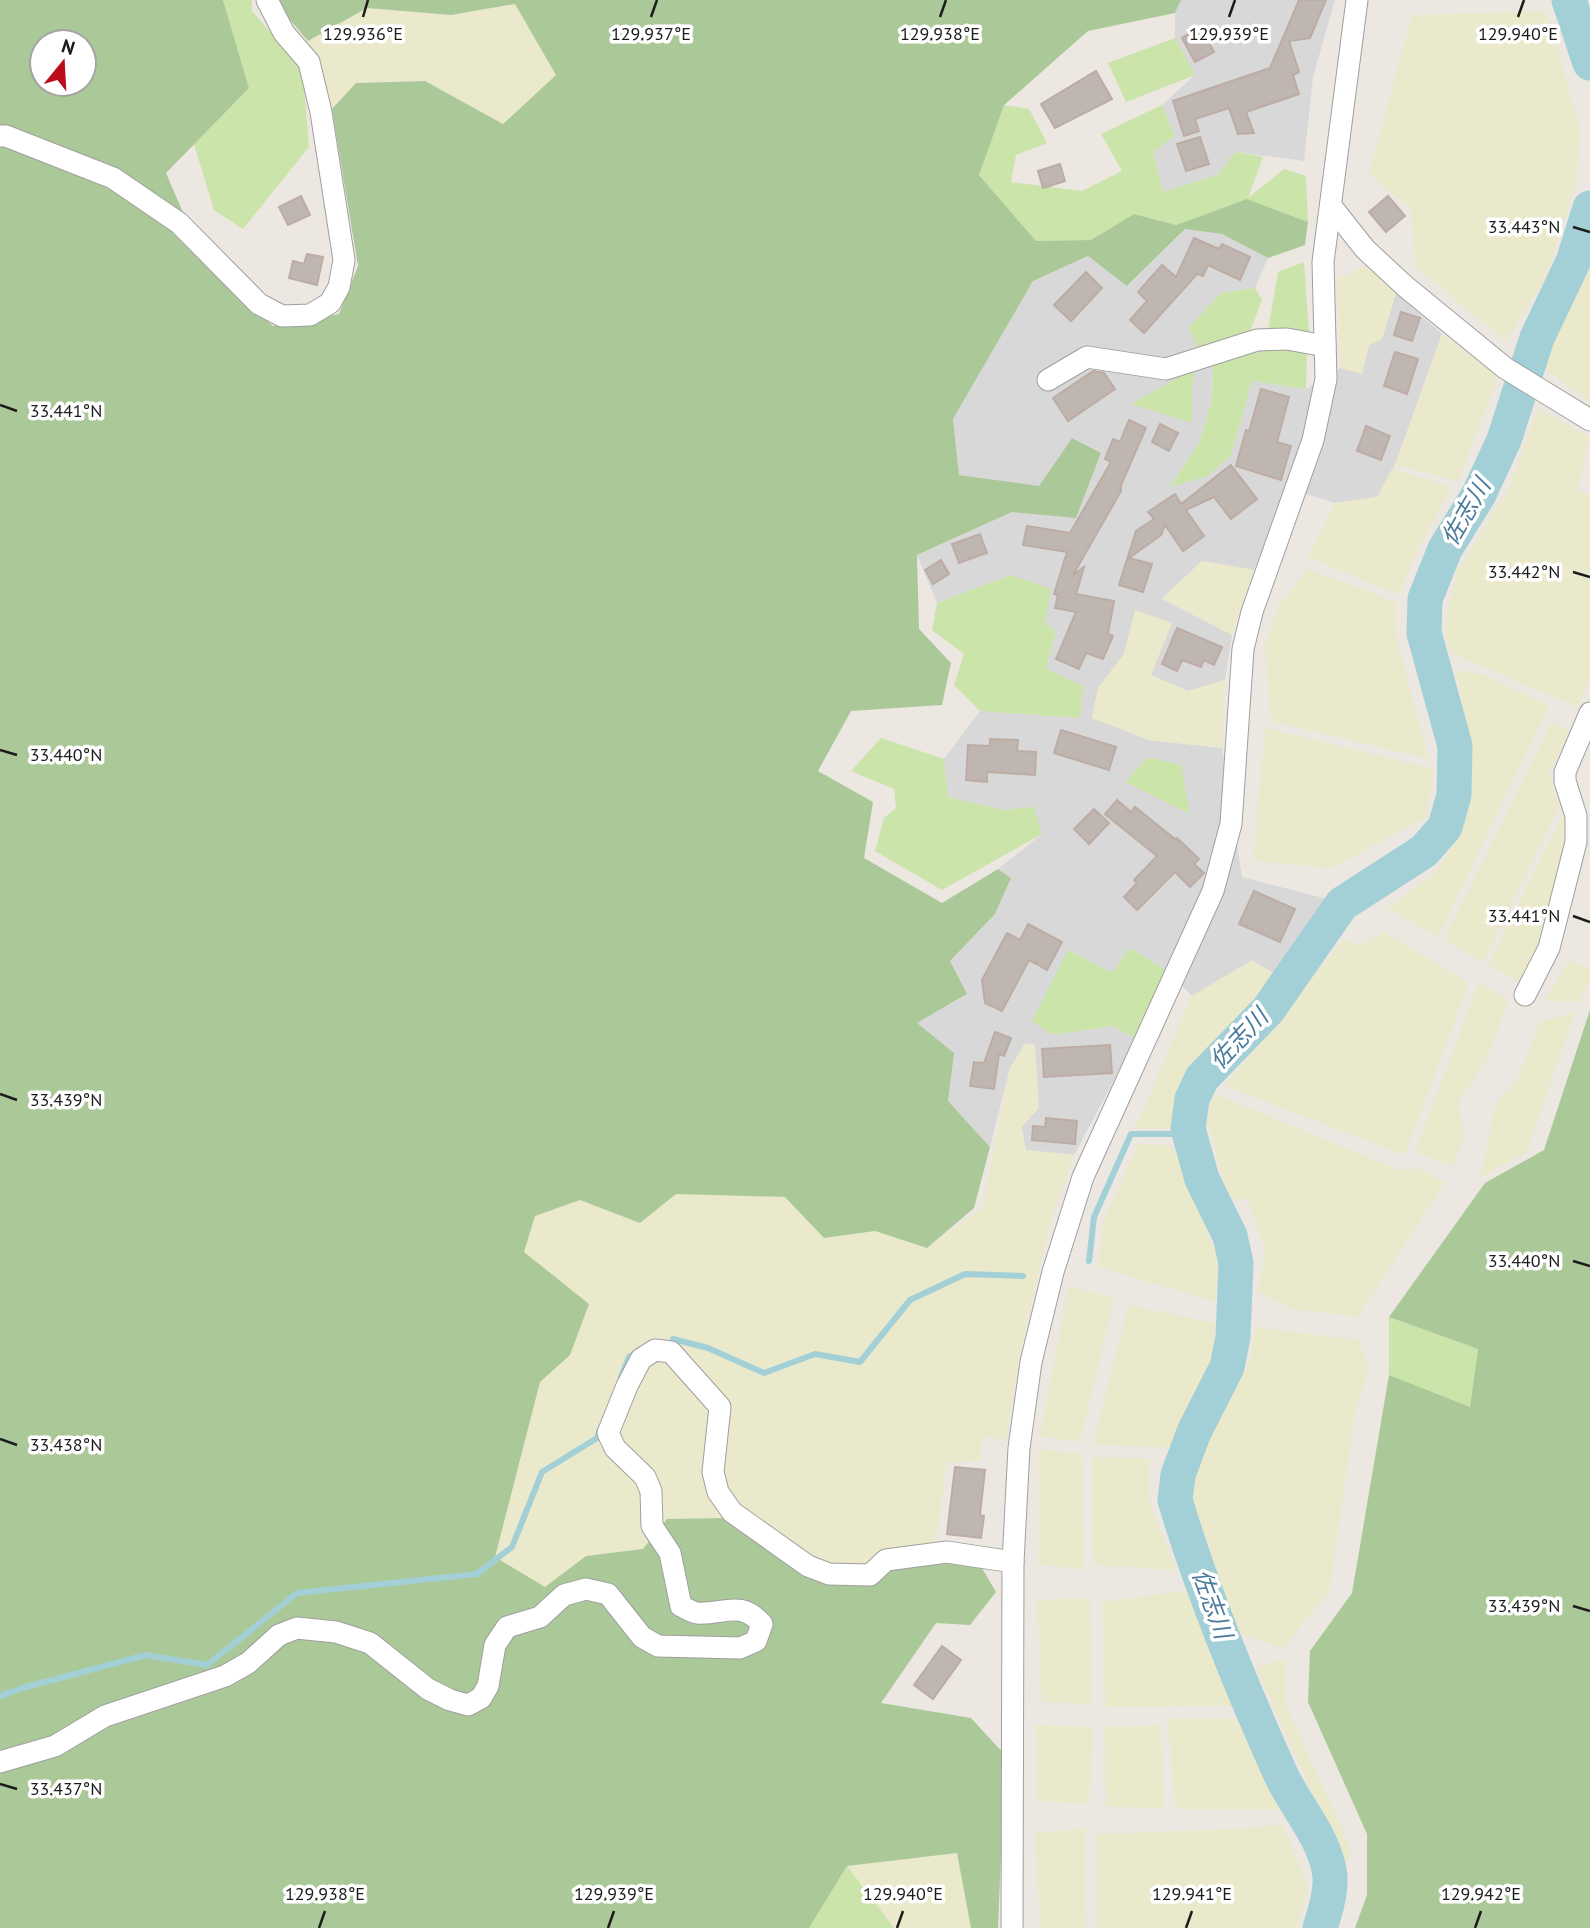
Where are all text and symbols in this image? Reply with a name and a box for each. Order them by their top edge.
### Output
text: 129.936°E [323,22,403,45]
text: 129.937°E [611,22,691,45]
text: 129.938°E [900,22,980,45]
text: 129.939°E [1189,22,1269,45]
text: 129.940°E [1478,22,1558,45]
north arrow [28,28,98,98]
text: N [59,33,78,60]
text: 33.443°N [1488,215,1560,238]
text: 33.441°N [30,399,102,422]
water label: 佐志川 [1434,470,1498,551]
text: 33.442°N [1488,560,1560,583]
text: 33.440°N [30,743,102,766]
text: 33.441°N [1488,904,1560,927]
water label: 佐志川 [1203,1000,1277,1076]
text: 33.439°N [30,1088,102,1111]
text: 33.440°N [1488,1249,1560,1272]
text: 33.438°N [30,1433,102,1456]
water label: 佐志川 [1186,1565,1240,1646]
text: 33.439°N [1488,1594,1560,1617]
text: 33.437°N [30,1777,102,1800]
text: 129.938°E [285,1882,365,1905]
text: 129.939°E [574,1882,654,1905]
text: 129.940°E [863,1882,943,1905]
text: 129.941°E [1152,1882,1232,1905]
text: 129.942°E [1441,1882,1521,1905]

